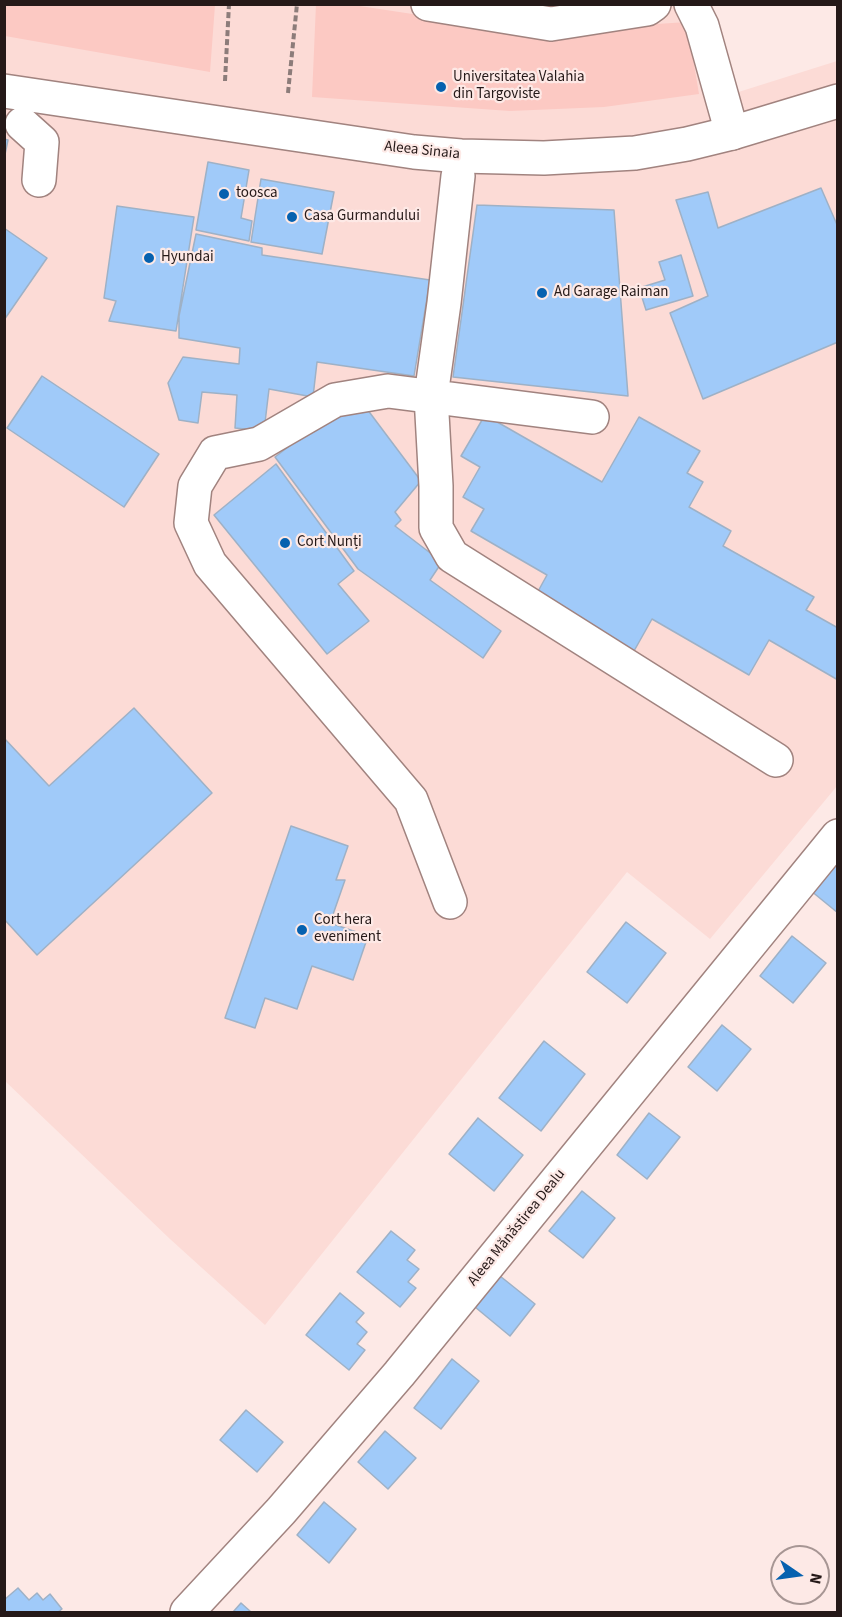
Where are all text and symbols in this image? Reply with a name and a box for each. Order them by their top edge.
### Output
place label: Universitatea Valahia din Targoviste [453,69,585,104]
marker: Universitatea Valahia din Targoviste [434,80,448,94]
street label: Aleea Sinaia [383,138,461,164]
place label: toosca [236,185,278,203]
marker: toosca [217,187,231,201]
place label: Casa Gurmandului [304,208,420,226]
marker: Casa Gurmandului [285,210,299,224]
place label: Hyundai [161,249,214,267]
marker: Hyundai [142,251,156,265]
place label: Ad Garage Raiman [554,284,668,302]
marker: Ad Garage Raiman [535,286,549,300]
place label: Cort Nunți [297,534,362,552]
marker: Cort Nunți [278,536,292,550]
place label: Cort hera eveniment [314,912,381,947]
marker: Cort hera eveniment [295,923,309,937]
street label: Aleea Mănăstirea Dealu [464,1166,570,1290]
north arrow [770,1545,830,1605]
text: N [804,1571,828,1586]

